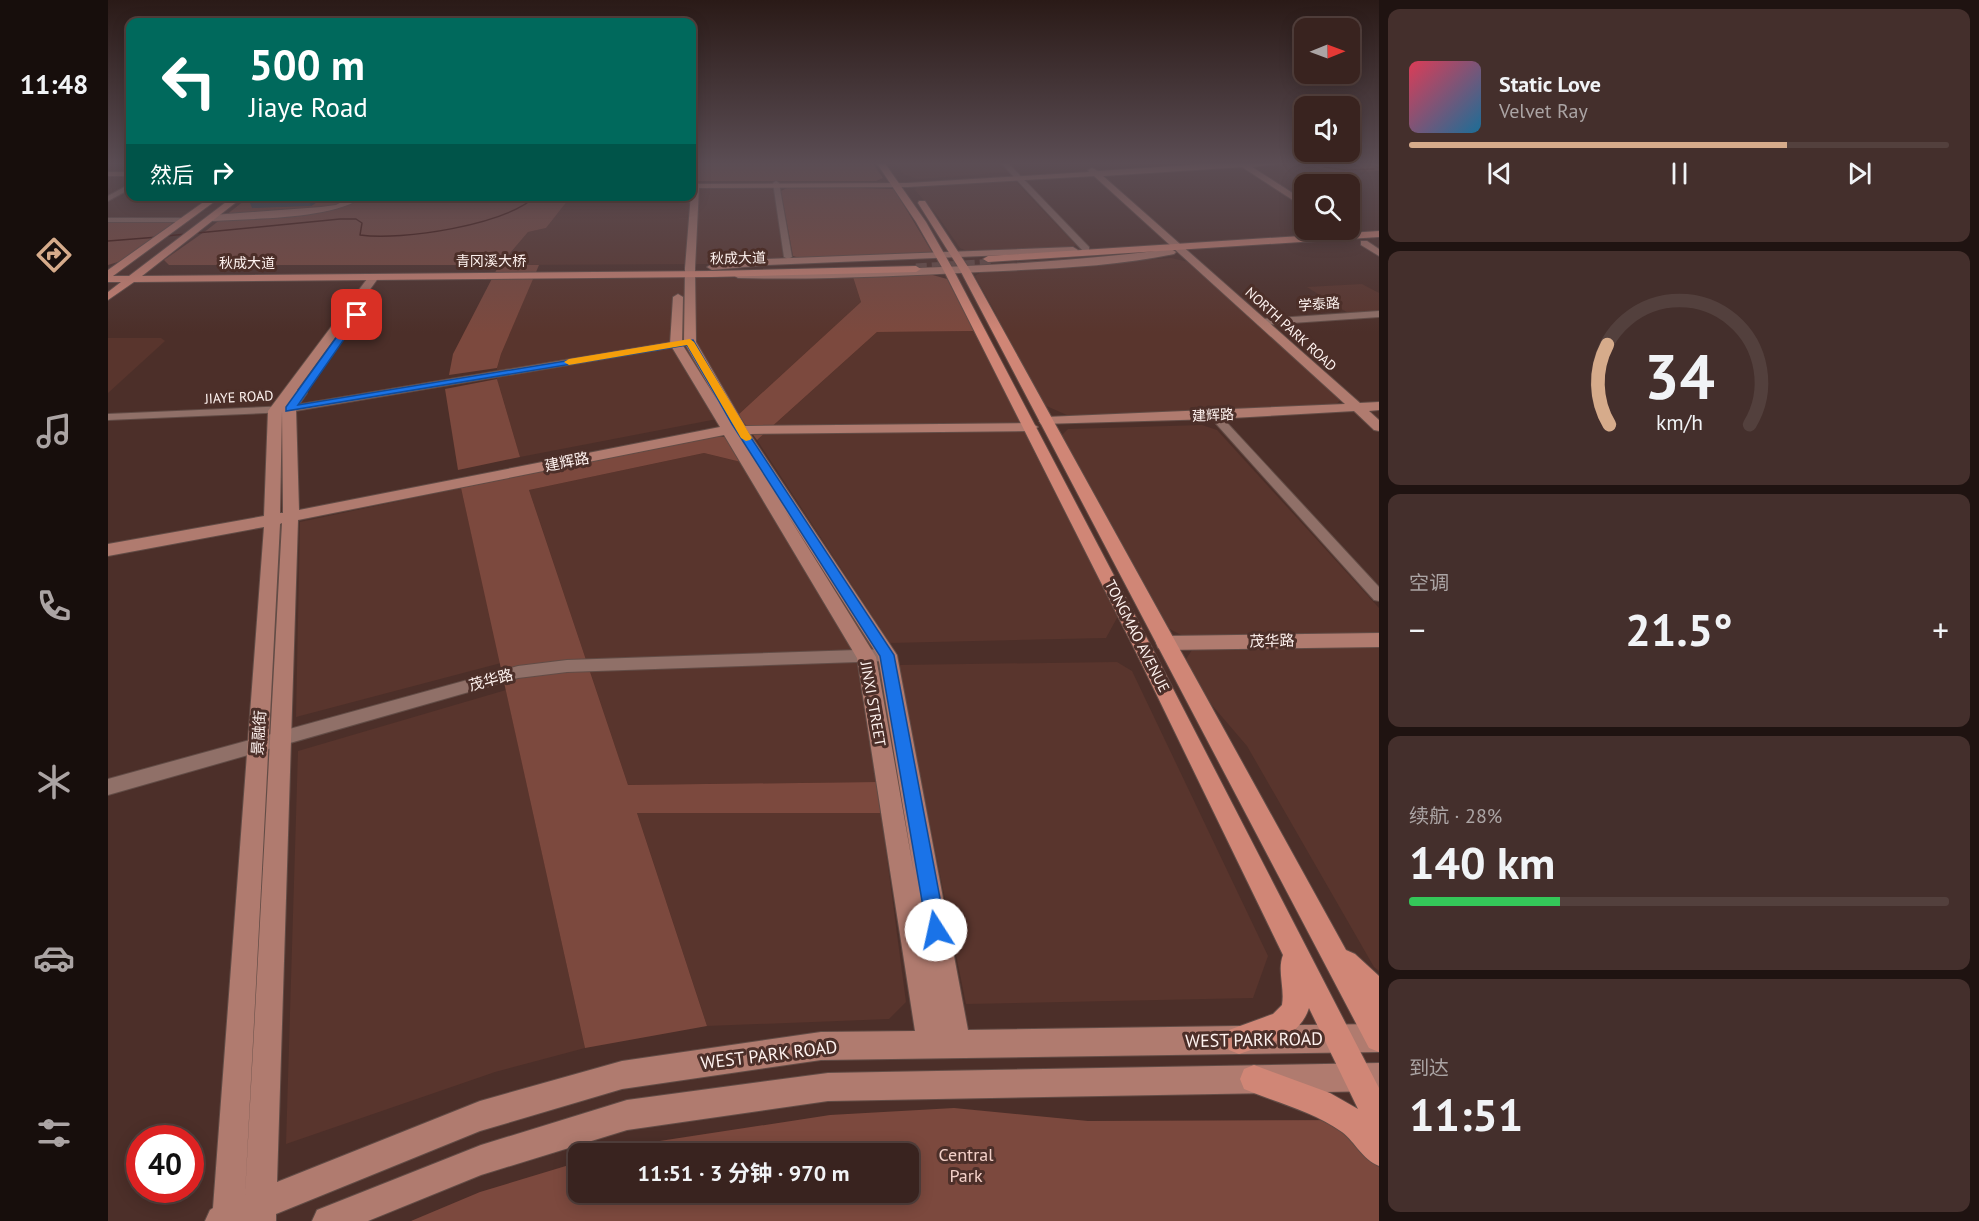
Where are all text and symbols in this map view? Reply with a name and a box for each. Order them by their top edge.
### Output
north arrow [1294,18,1360,84]
map controls [1294,18,1360,240]
text: 500 m [249,37,365,92]
icon: left [150,42,228,120]
text: 11:48 [20,67,88,101]
text: Static Love [1499,70,1601,98]
text: Jiaye Road [249,90,368,124]
button: sound [1294,96,1360,162]
text: Velvet Ray [1499,98,1588,124]
icon: right [206,156,239,189]
icon: previous [1483,157,1516,190]
icon: pause [1663,157,1696,190]
icon: next [1843,157,1876,190]
text: 然后 [150,161,194,189]
button: search [1294,174,1360,240]
icon: directions [33,234,75,276]
street label: 秋成大道 [710,249,766,267]
street label: 青冈溪大桥 [456,252,526,270]
street label: 秋成大道 [219,254,275,272]
street label: NORTH PARK ROAD [1242,283,1340,375]
pin [331,289,382,340]
street label: 学泰路 [1297,294,1341,314]
icon: arrive [340,298,373,331]
text: 34 [1644,335,1714,416]
street label: JIAYE ROAD [203,386,274,408]
street label: 建辉路 [1192,405,1234,425]
text: km/h [1655,409,1702,437]
icon: music [33,410,75,452]
street label: 建辉路 [543,448,591,475]
text: 空调 [1409,570,1449,596]
street label: TONGMAO AVENUE [1101,576,1174,695]
icon: phone [33,585,75,627]
text: 21.5° [1625,600,1733,658]
text: − [1409,608,1426,651]
text: + [1932,608,1949,651]
street label: 茂华路 [1249,631,1295,650]
street label: JINXI STREET [856,659,890,749]
street label: 茂华路 [467,665,515,695]
street label: 景融街 [247,710,270,756]
icon: climate [33,761,75,803]
text: 续航 · 28% [1409,803,1502,829]
text: 140 km [1409,833,1555,891]
position arrow [904,898,968,962]
icon: car [33,937,75,979]
street label: WEST PARK ROAD [1185,1027,1323,1052]
street label: WEST PARK ROAD [699,1035,839,1074]
text: 到达 [1409,1055,1449,1081]
text: 11:51 [1409,1085,1523,1143]
icon: filters [33,1112,75,1154]
speed limit sign: 40 [126,1125,204,1203]
park label: Central Park [938,1143,994,1187]
text: 11:51 · 3 分钟 · 970 m [638,1159,849,1187]

